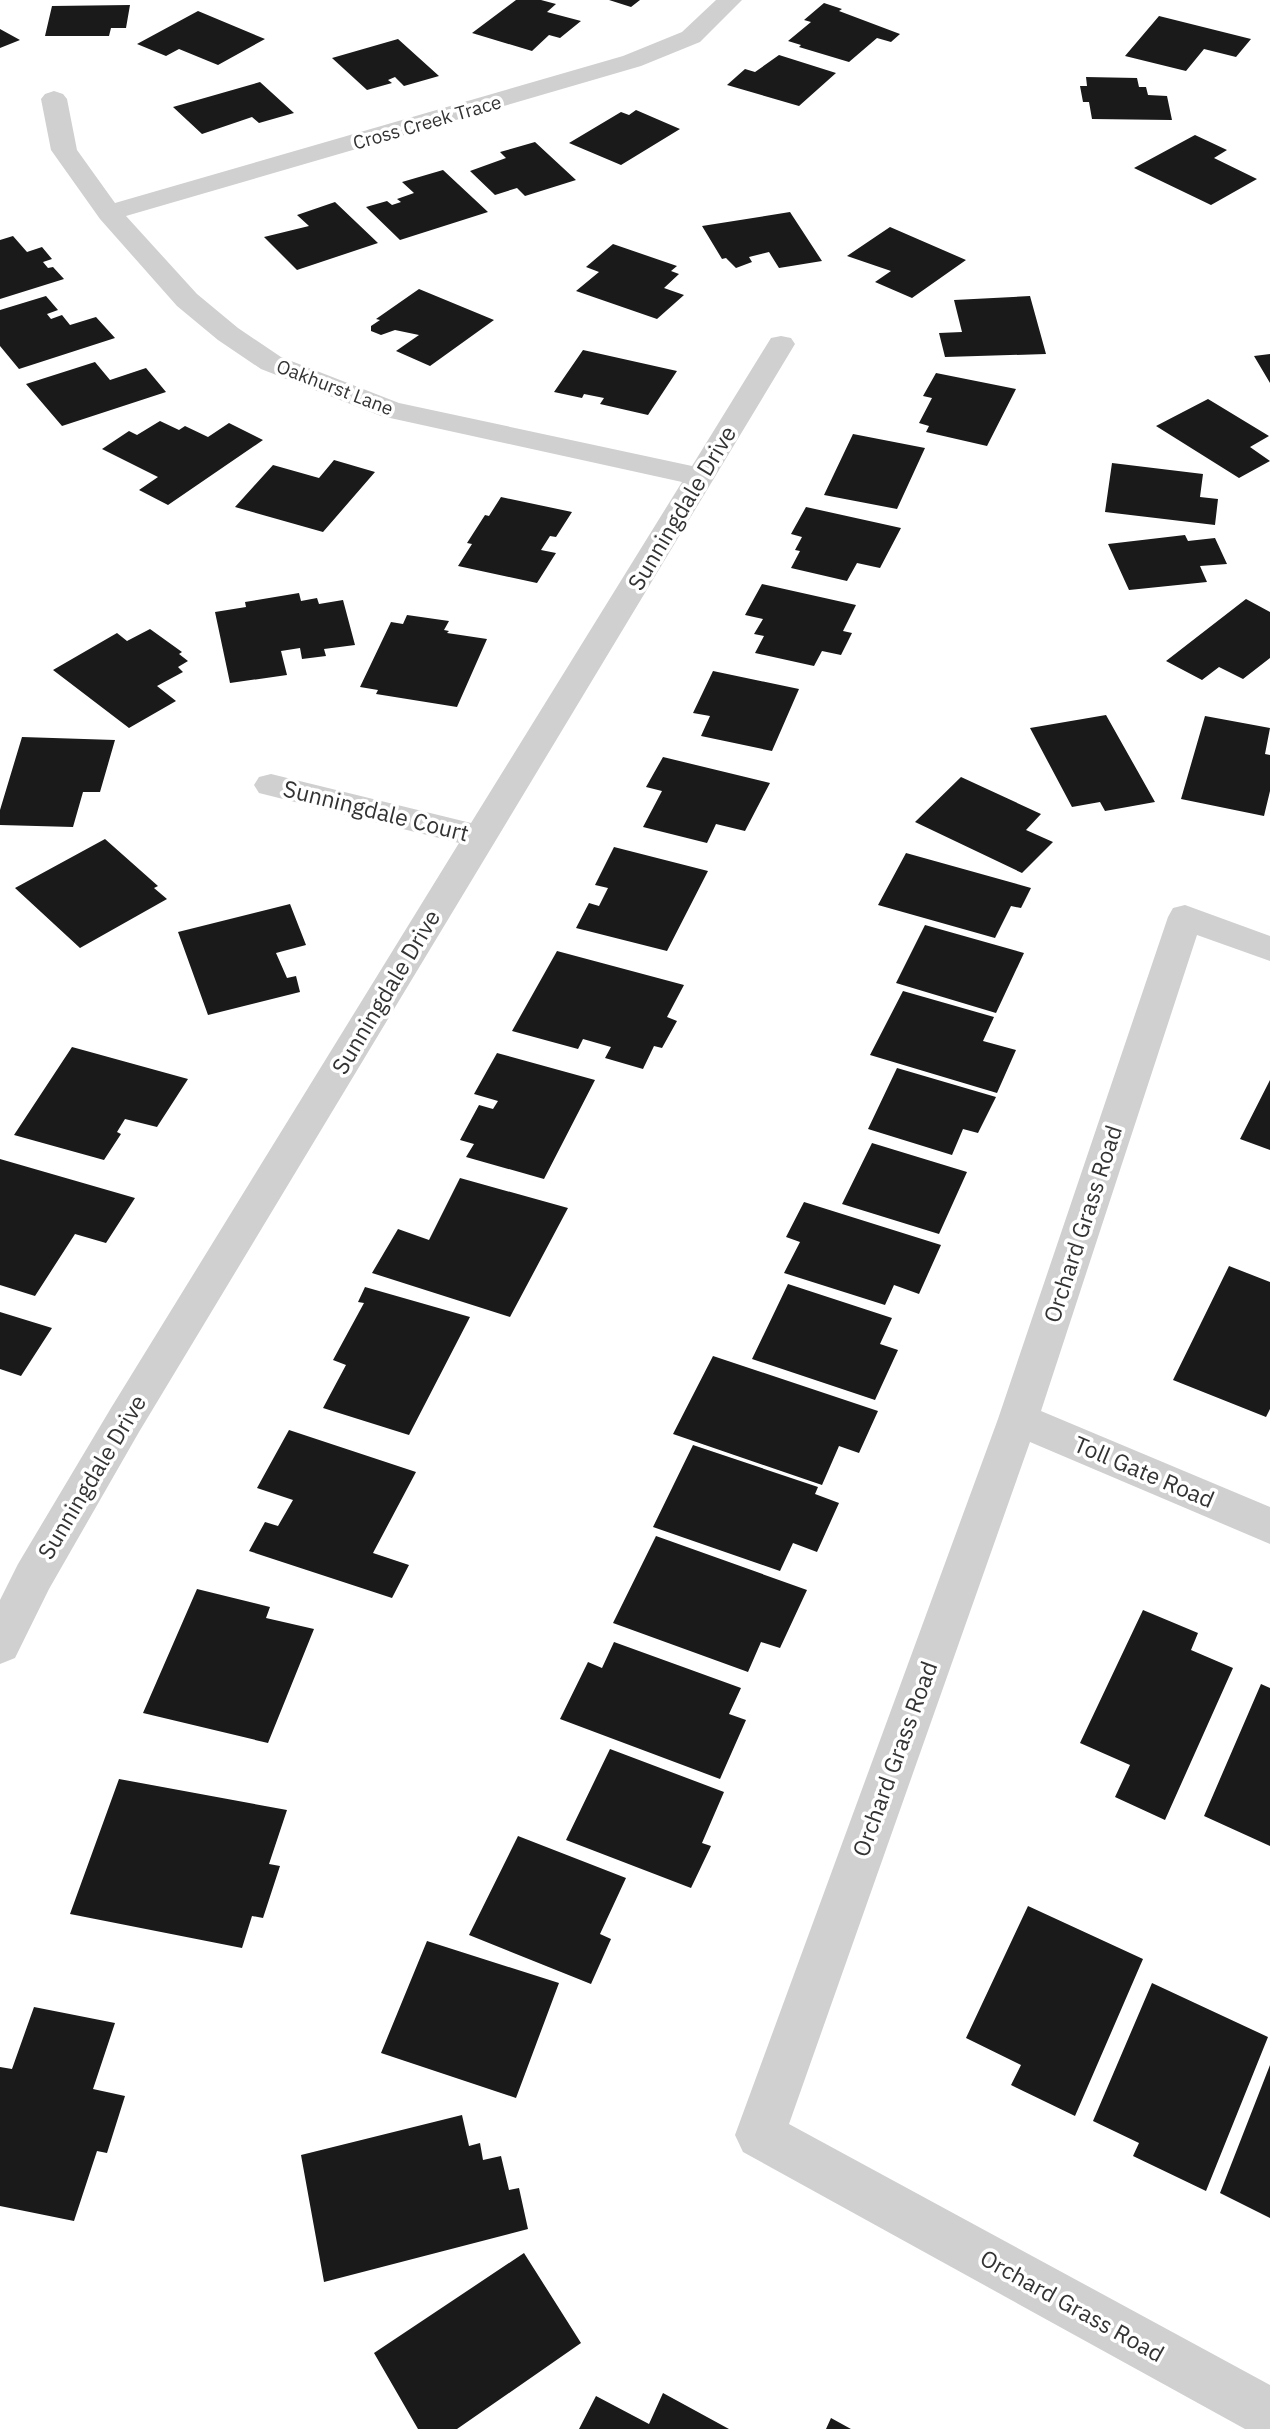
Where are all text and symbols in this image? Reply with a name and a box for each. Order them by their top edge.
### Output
street label: Cross Creek Trace [350,89,504,155]
street label: Oakhurst Lane [273,354,397,420]
street label: Sunningdale Drive [620,420,742,595]
street label: Sunningdale Court [280,772,472,848]
street label: Sunningdale Drive [324,904,446,1079]
street label: Orchard Grass Road [1036,1121,1128,1326]
street label: Sunningdale Drive [30,1389,152,1564]
street label: Toll Gate Road [1070,1428,1219,1514]
street label: Orchard Grass Road [845,1657,943,1860]
street label: Orchard Grass Road [975,2242,1170,2368]

